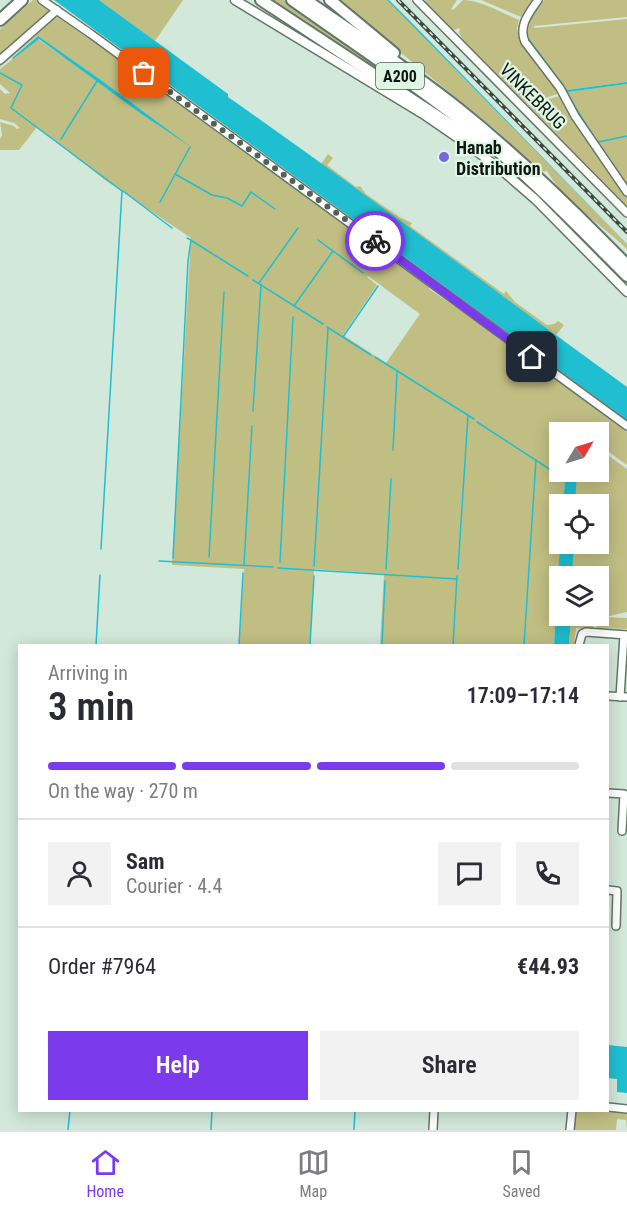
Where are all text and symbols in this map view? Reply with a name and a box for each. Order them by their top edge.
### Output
pin [118,47,169,98]
icon: bag [127,56,160,89]
street label: VINKEBRUG [496,59,570,133]
road number: A200 [376,63,424,89]
place label: Hanab Distribution [456,137,541,179]
marker: Hanab Distribution [437,150,451,164]
courier [345,211,405,271]
icon: bike [359,225,392,258]
pin [506,331,557,382]
icon: home [515,340,548,373]
north arrow [549,422,609,482]
map controls [549,422,609,626]
button: locate [549,494,609,554]
button: layers [549,566,609,626]
text: Arriving in [48,661,128,685]
text: 17:09–17:14 [467,683,579,708]
text: 3 min [48,684,134,730]
text: On the way · 270 m [48,779,198,803]
button: person [48,842,111,905]
button: chat [438,842,501,905]
button: phone [516,842,579,905]
text: Sam [126,849,165,874]
text: Courier · 4.4 [126,874,222,898]
text: Order #7964 [48,954,156,979]
text: €44.93 [517,954,579,979]
button: Help [48,1031,308,1100]
button: Share [320,1031,579,1100]
tab: Home [86,1146,124,1201]
tab: Map [297,1146,330,1201]
tab: Saved [503,1146,541,1201]

